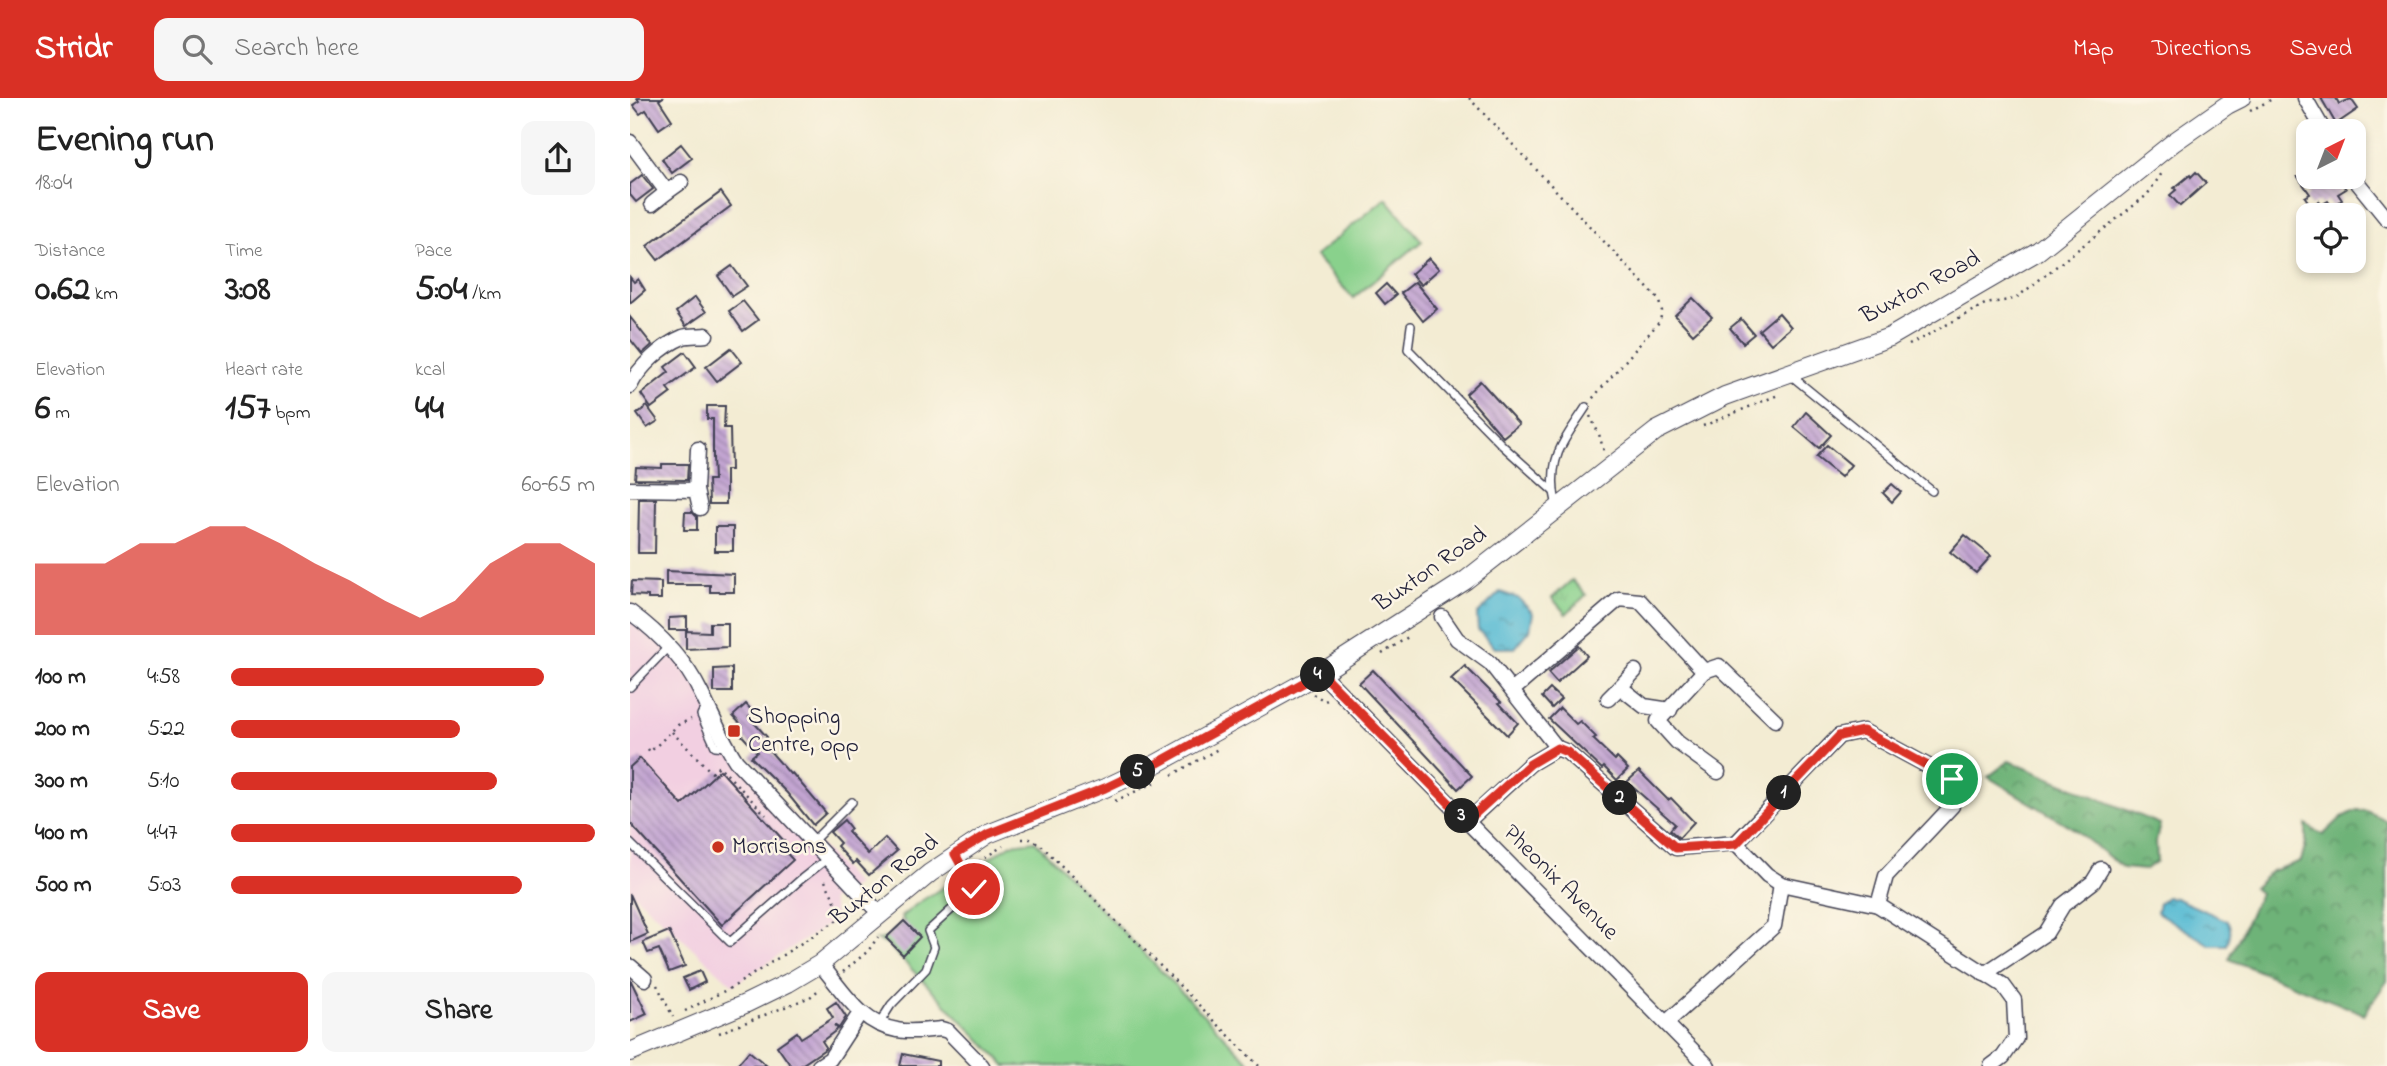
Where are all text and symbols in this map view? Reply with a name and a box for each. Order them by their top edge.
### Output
search box [154,18,644,81]
text: Stridr [35,25,112,73]
icon: search [178,30,216,68]
text: Search here [234,30,359,68]
text: Map [2073,32,2114,67]
text: Directions [2152,32,2251,67]
text: Saved [2289,32,2352,67]
text: Evening run [35,113,214,169]
north arrow [2296,119,2366,189]
map controls [2296,119,2366,273]
button: share [521,121,595,195]
text: 18:04 [35,167,72,200]
button: locate [2296,203,2366,273]
text: Distance [35,238,105,265]
text: Time [225,238,263,265]
text: Pace [415,238,452,265]
street label: Buxton Road [1854,242,1988,335]
text: 0.62 [35,265,90,316]
text: 3:08 [225,265,271,316]
text: 5:04 [415,265,468,316]
text: km [90,281,118,308]
text: /km [468,281,501,308]
text: Elevation [35,357,105,384]
text: Heart rate [225,357,303,384]
text: kcal [415,357,445,384]
text: 6 [35,384,50,435]
text: 157 [225,384,271,435]
text: 44 [415,384,444,435]
text: m [50,400,70,427]
text: bpm [271,400,310,427]
text: Elevation [35,469,120,502]
text: 60–65 m [521,469,595,502]
street label: Buxton Road [1366,518,1495,623]
pin: 4 [1300,658,1336,692]
text: 100 m [35,661,86,694]
text: 4:58 [147,661,180,694]
text: 4 [1314,661,1321,688]
place label: Shopping Centre, opp [748,700,859,763]
text: 200 m [35,713,90,746]
text: 5:22 [147,713,185,746]
marker: Shopping Centre, opp [726,723,742,739]
pin [1922,749,1982,809]
pin: 5 [1120,754,1156,790]
text: 5 [1132,758,1143,785]
icon: arrive [1933,760,1971,798]
text: 300 m [35,765,88,798]
text: 5:10 [147,765,179,798]
pin: 1 [1766,776,1802,810]
text: 1 [1780,779,1787,806]
pin: 2 [1602,780,1637,816]
text: 2 [1615,784,1624,811]
pin: 3 [1444,798,1480,834]
text: 3 [1458,802,1465,829]
text: 400 m [35,817,88,850]
text: 4:47 [147,817,177,850]
street label: Pheonix Avenue [1494,817,1626,949]
street label: Buxton Road [822,826,947,936]
place label: Morrisons [732,830,827,865]
marker: Morrisons [710,839,726,855]
pin [944,859,1004,919]
text: 500 m [35,869,92,902]
text: 5:03 [147,869,182,902]
icon: check [955,870,993,908]
button: Save [35,972,308,1052]
button: Share [322,972,595,1052]

